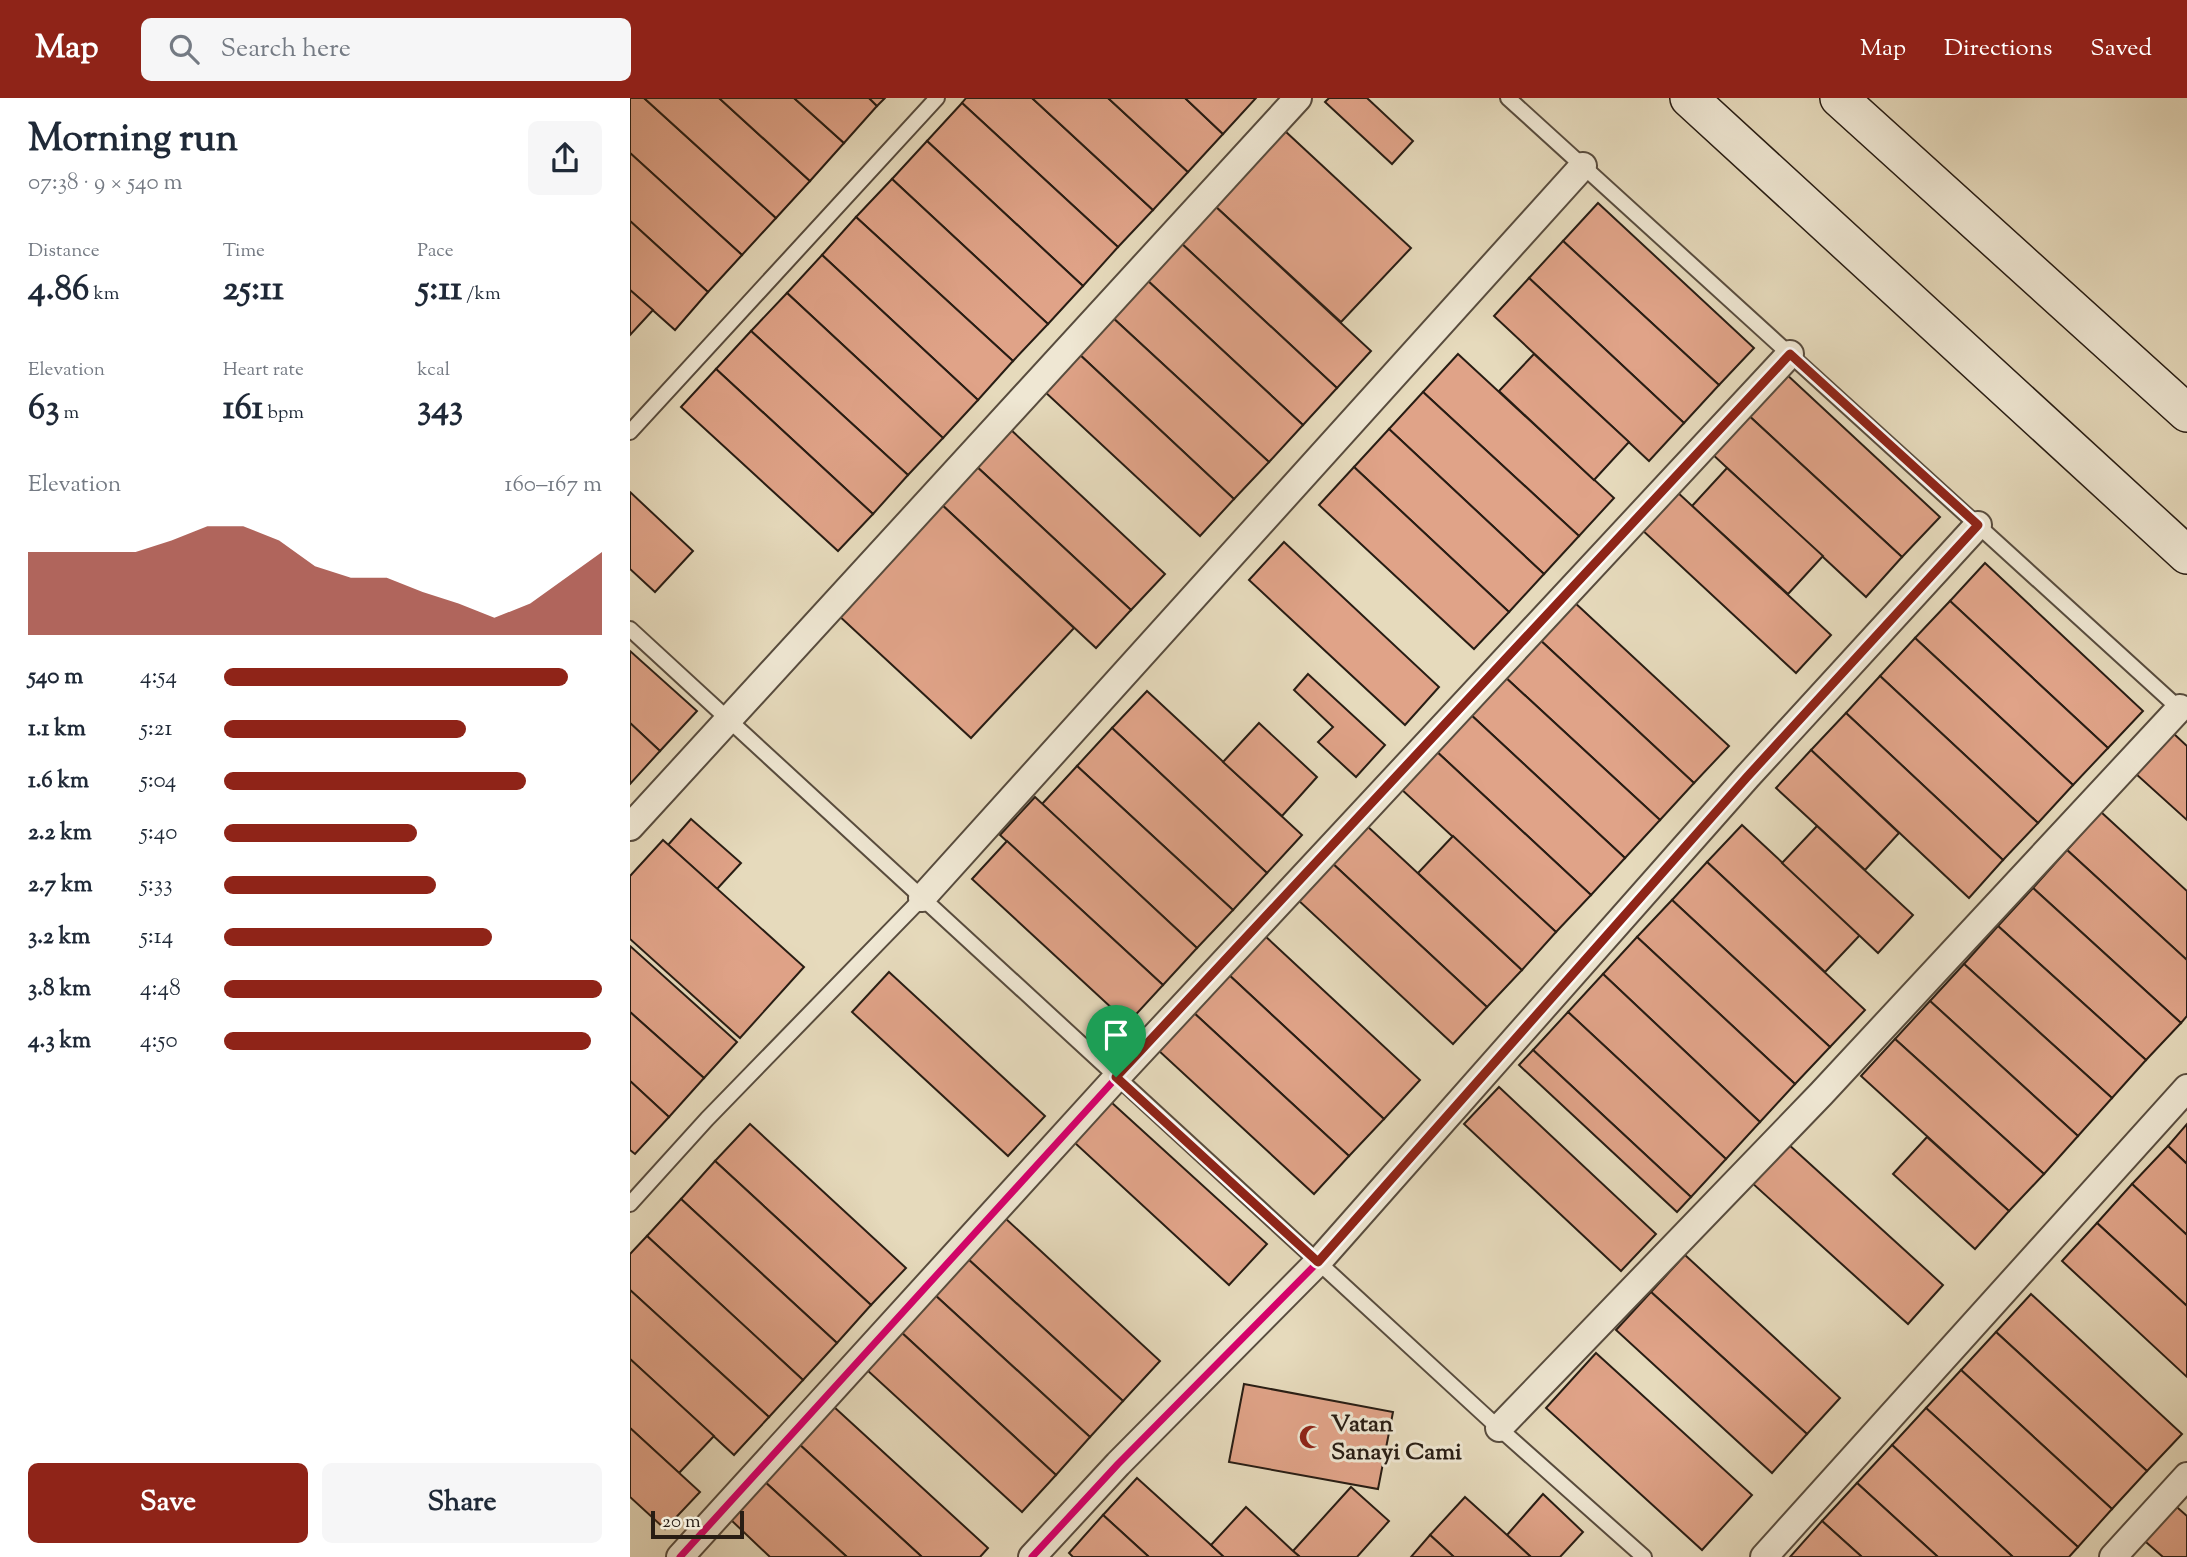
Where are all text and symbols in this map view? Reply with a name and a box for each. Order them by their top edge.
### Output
search box [141,18,631,81]
text: Map [35,25,99,73]
icon: search [165,30,203,68]
text: Search here [221,31,351,68]
text: Map [1860,32,1906,66]
text: Directions [1944,32,2052,66]
text: Saved [2090,32,2152,66]
text: Morning run [28,114,238,168]
button: share [528,121,602,195]
text: 07:38 · 9 × 540 m [28,167,183,200]
text: Distance [28,238,100,265]
text: Time [223,238,265,265]
text: Pace [417,238,454,265]
text: 4.86 [28,265,89,316]
text: 25:11 [223,265,284,316]
text: 5:11 [417,265,462,316]
text: km [89,281,119,308]
text: /km [462,281,501,308]
text: Elevation [28,357,105,384]
text: Heart rate [223,357,304,384]
text: kcal [417,357,450,384]
text: 63 [28,384,60,435]
text: 161 [223,384,264,435]
text: 343 [417,384,463,435]
text: m [60,400,79,427]
text: bpm [264,400,304,427]
text: Elevation [28,469,121,502]
text: 160–167 m [505,469,602,502]
text: 540 m [28,661,83,694]
text: 4:54 [140,661,177,694]
text: 1.1 km [28,713,86,746]
text: 5:21 [140,713,172,746]
text: 1.6 km [28,765,89,798]
text: 5:04 [140,765,176,798]
text: 2.2 km [28,817,92,850]
text: 5:40 [140,817,177,850]
text: 2.7 km [28,869,93,902]
text: 5:33 [140,869,172,902]
text: 3.2 km [28,921,90,954]
text: 5:14 [140,921,173,954]
text: 3.8 km [28,973,91,1006]
text: 4:48 [140,973,181,1006]
pin [1086,1005,1146,1077]
icon: arrive [1097,1016,1135,1054]
text: 4.3 km [28,1025,91,1058]
text: 4:50 [140,1025,178,1058]
place label: Vatan Sanayi Cami [1331,1408,1462,1470]
mosque icon: Vatan Sanayi Cami [1297,1423,1325,1451]
button: Save [28,1463,308,1543]
button: Share [322,1463,602,1543]
scale bar [651,1508,744,1540]
text: 20 m [662,1509,701,1536]

